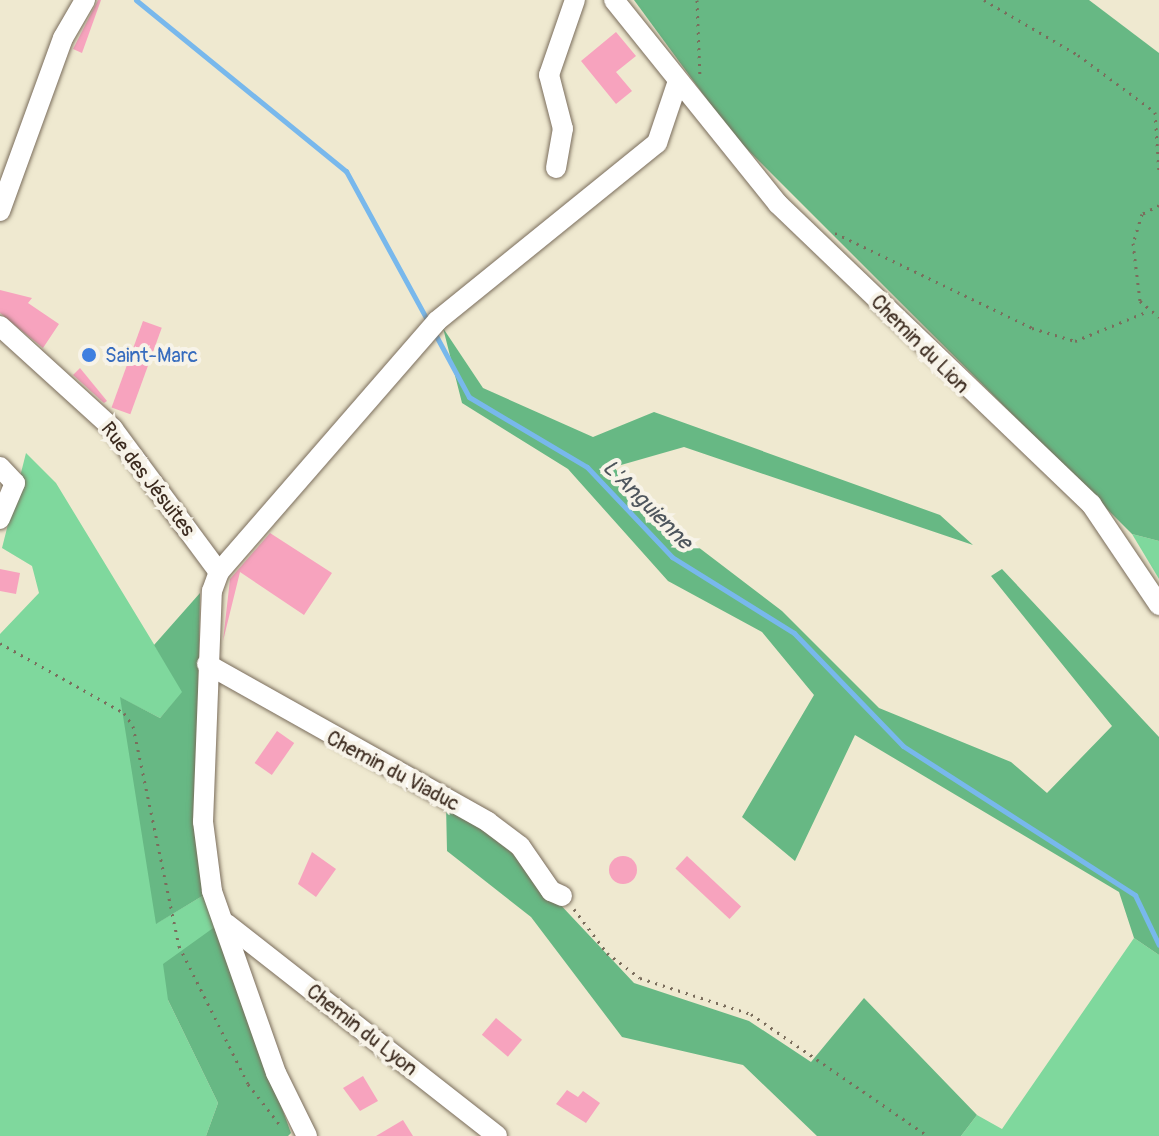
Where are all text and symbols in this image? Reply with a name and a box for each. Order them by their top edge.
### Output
street label: Chemin du Lion [866,290,974,398]
place label: Saint-Marc [105,343,198,367]
marker: Saint-Marc [80,346,98,364]
street label: Rue des Jésuites [96,417,200,541]
water label: L'Anguienne [597,455,697,555]
street label: Chemin du Viaduc [322,726,464,816]
street label: Chemin du Lyon [302,979,422,1081]

